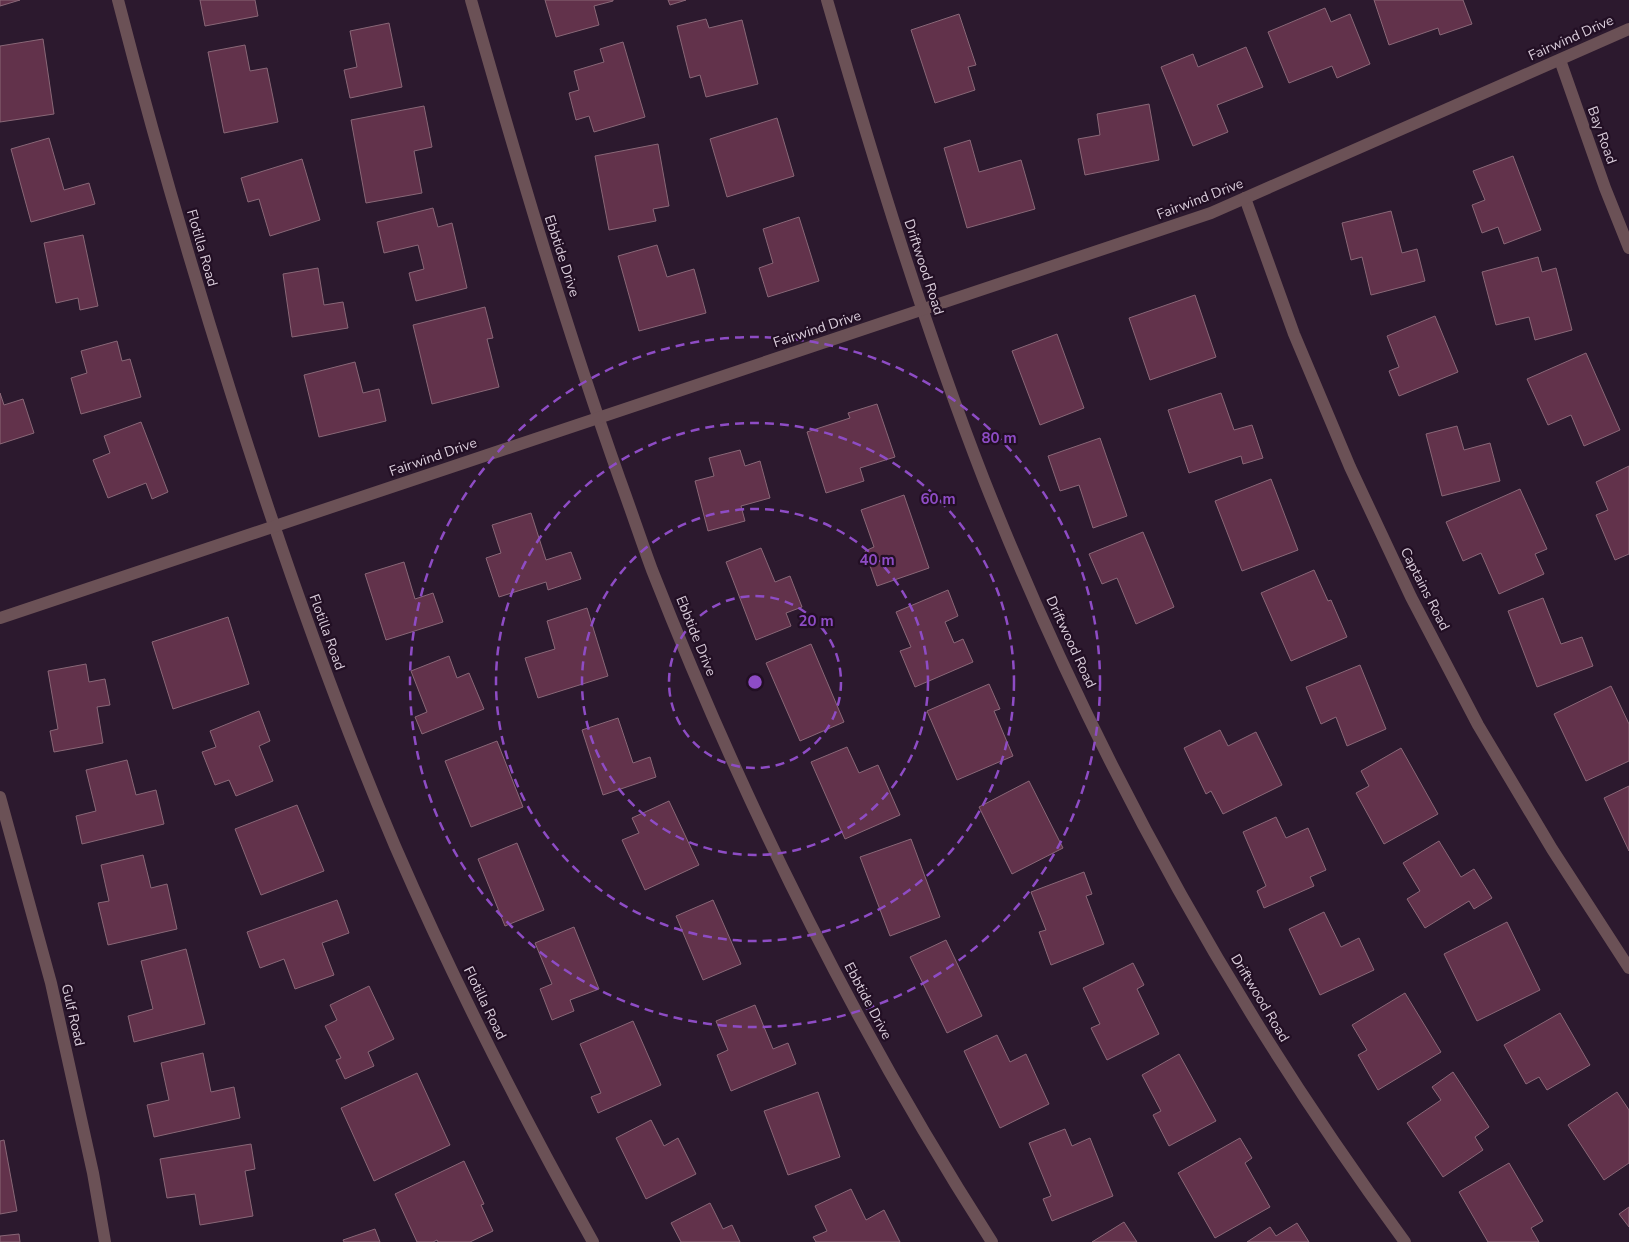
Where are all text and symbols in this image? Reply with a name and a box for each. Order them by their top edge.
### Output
street label: Fairwind Drive [1525,11,1617,65]
street label: Bay Road [1583,103,1621,167]
street label: Fairwind Drive [1154,174,1246,224]
street label: Flotilla Road [182,207,222,289]
street label: Ebbtide Drive [540,213,584,299]
street label: Driftwood Road [900,217,948,317]
street label: Fairwind Drive [771,306,863,352]
text: 80 m [981,428,1017,448]
street label: Fairwind Drive [387,433,479,481]
text: 60 m [920,489,956,509]
street label: Captains Road [1396,544,1454,634]
text: 40 m [859,550,895,570]
street label: Flotilla Road [304,591,350,673]
street label: Ebbtide Drive [671,593,721,679]
street label: Driftwood Road [1041,593,1101,691]
text: 20 m [798,611,834,631]
centre of rings [746,673,764,691]
street label: Driftwood Road [1226,950,1294,1046]
street label: Ebbtide Drive [840,959,896,1043]
street label: Flotilla Road [459,963,511,1043]
street label: Gulf Road [57,982,89,1048]

